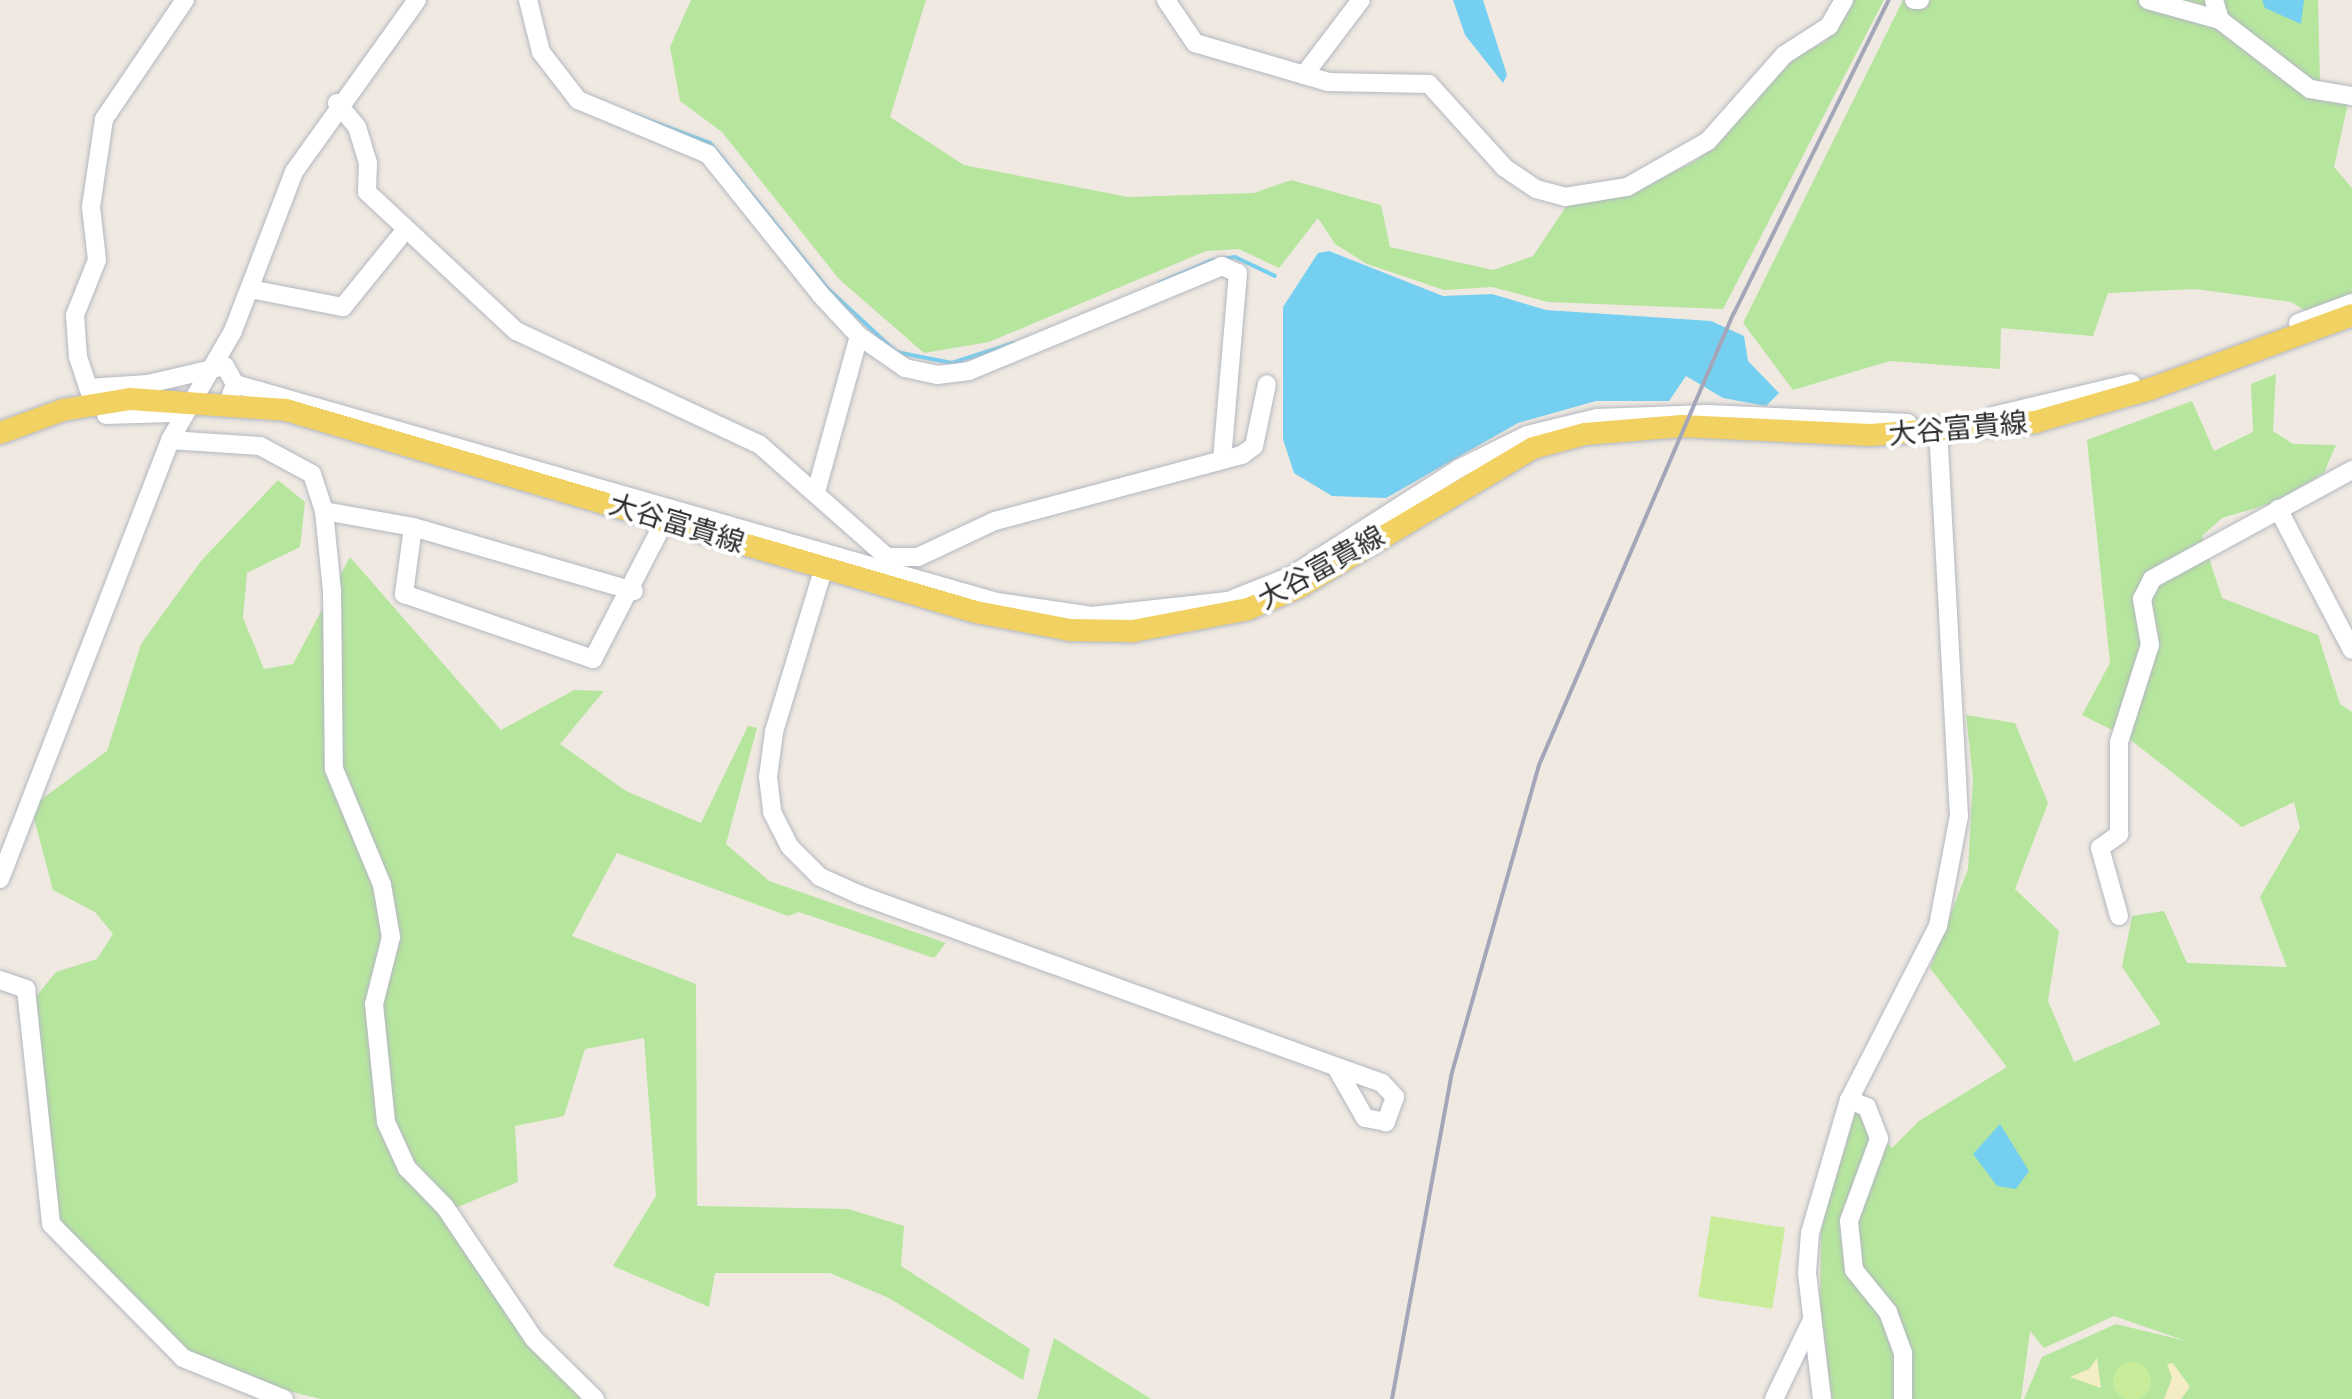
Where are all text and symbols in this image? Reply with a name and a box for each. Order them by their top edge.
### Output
street label: 大谷富貴線 [1887,405,2029,451]
street label: 大谷富貴線 [605,486,749,560]
street label: 大谷富貴線 [1252,518,1390,616]

